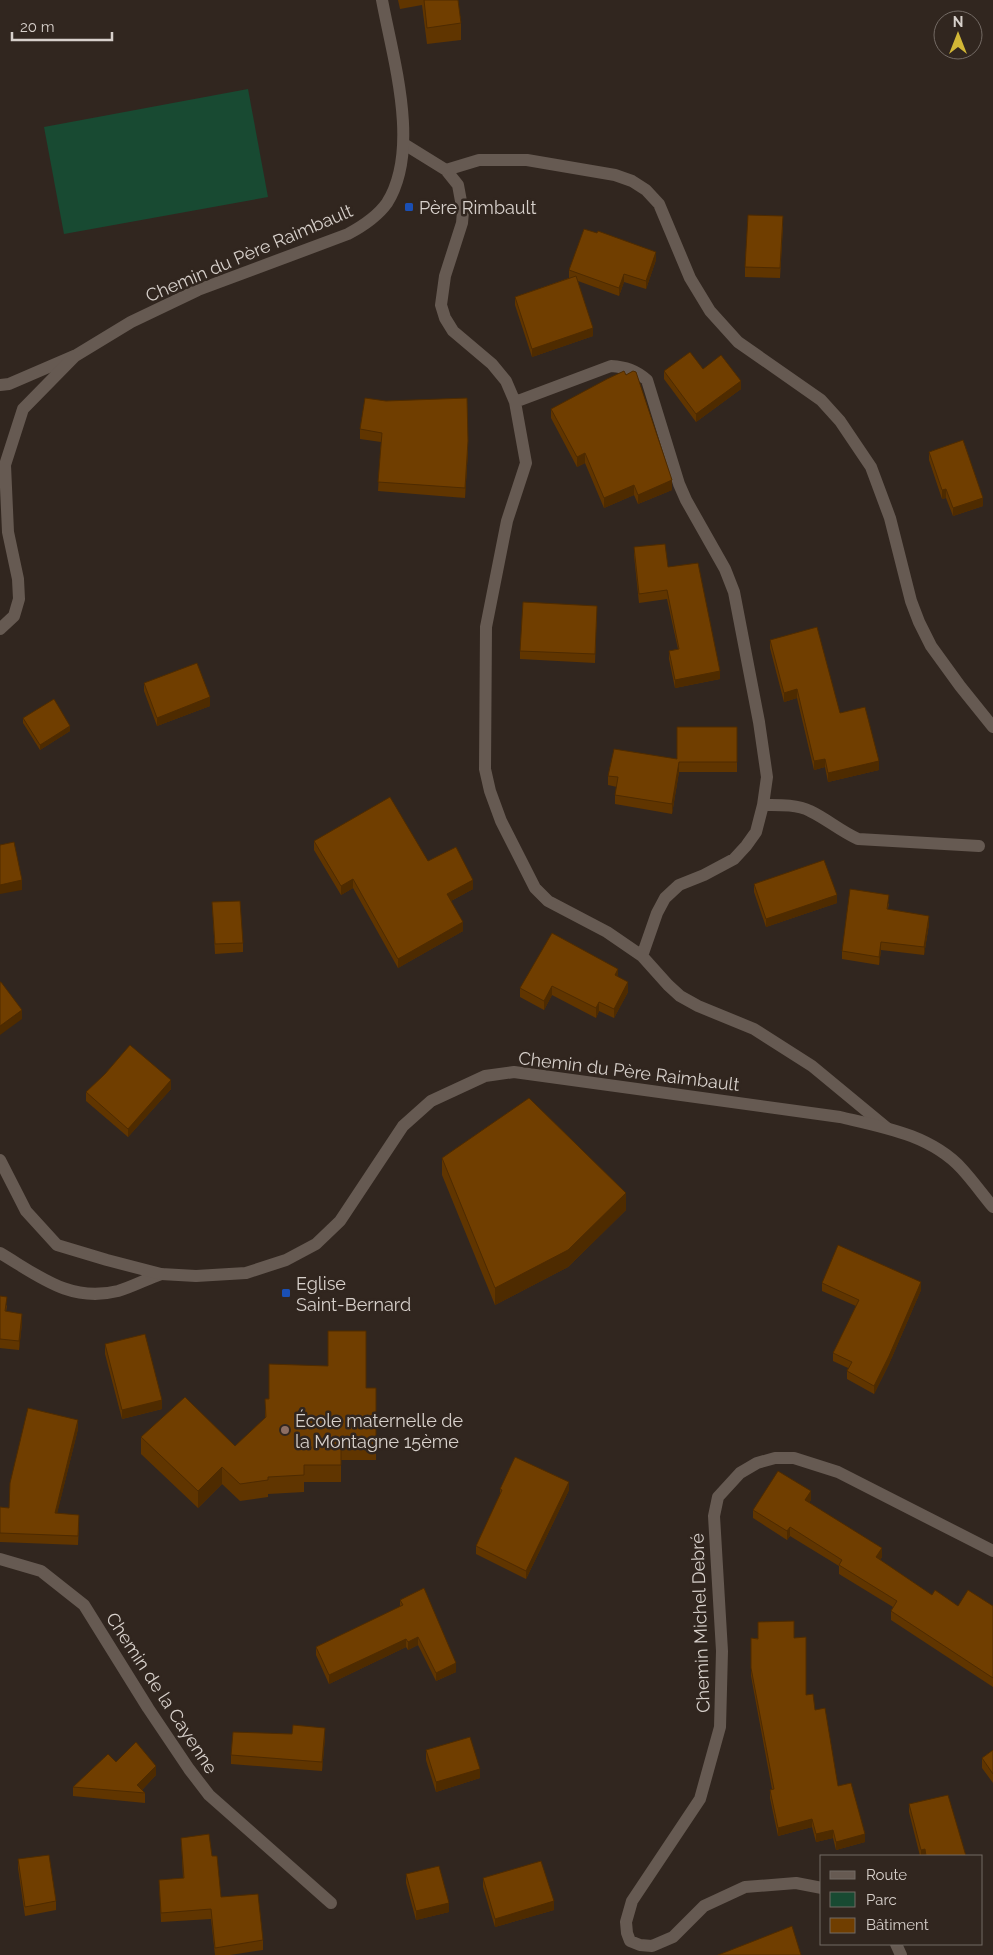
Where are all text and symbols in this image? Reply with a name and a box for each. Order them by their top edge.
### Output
scale bar [12,10,112,42]
north arrow [933,10,983,60]
text: N [953,14,963,30]
text: 20 m [20,18,55,36]
place label: Père Rimbault [419,197,536,218]
street label: Chemin du Père Raimbault [142,200,356,306]
marker: Père Rimbault [403,201,415,213]
street label: Chemin du Père Raimbault [517,1047,741,1095]
place label: Eglise Saint-Bernard [296,1273,411,1315]
marker: Eglise Saint-Bernard [280,1287,292,1299]
place label: École maternelle de la Montagne 15ème [295,1409,463,1452]
marker: École maternelle de la Montagne 15ème [279,1424,291,1436]
street label: Chemin Michel Debré [686,1532,714,1713]
street label: Chemin de la Cayenne [102,1608,222,1778]
legend [820,1855,983,1945]
text: Route [866,1866,907,1884]
text: Parc [866,1891,897,1909]
text: Bâtiment [866,1916,929,1934]

